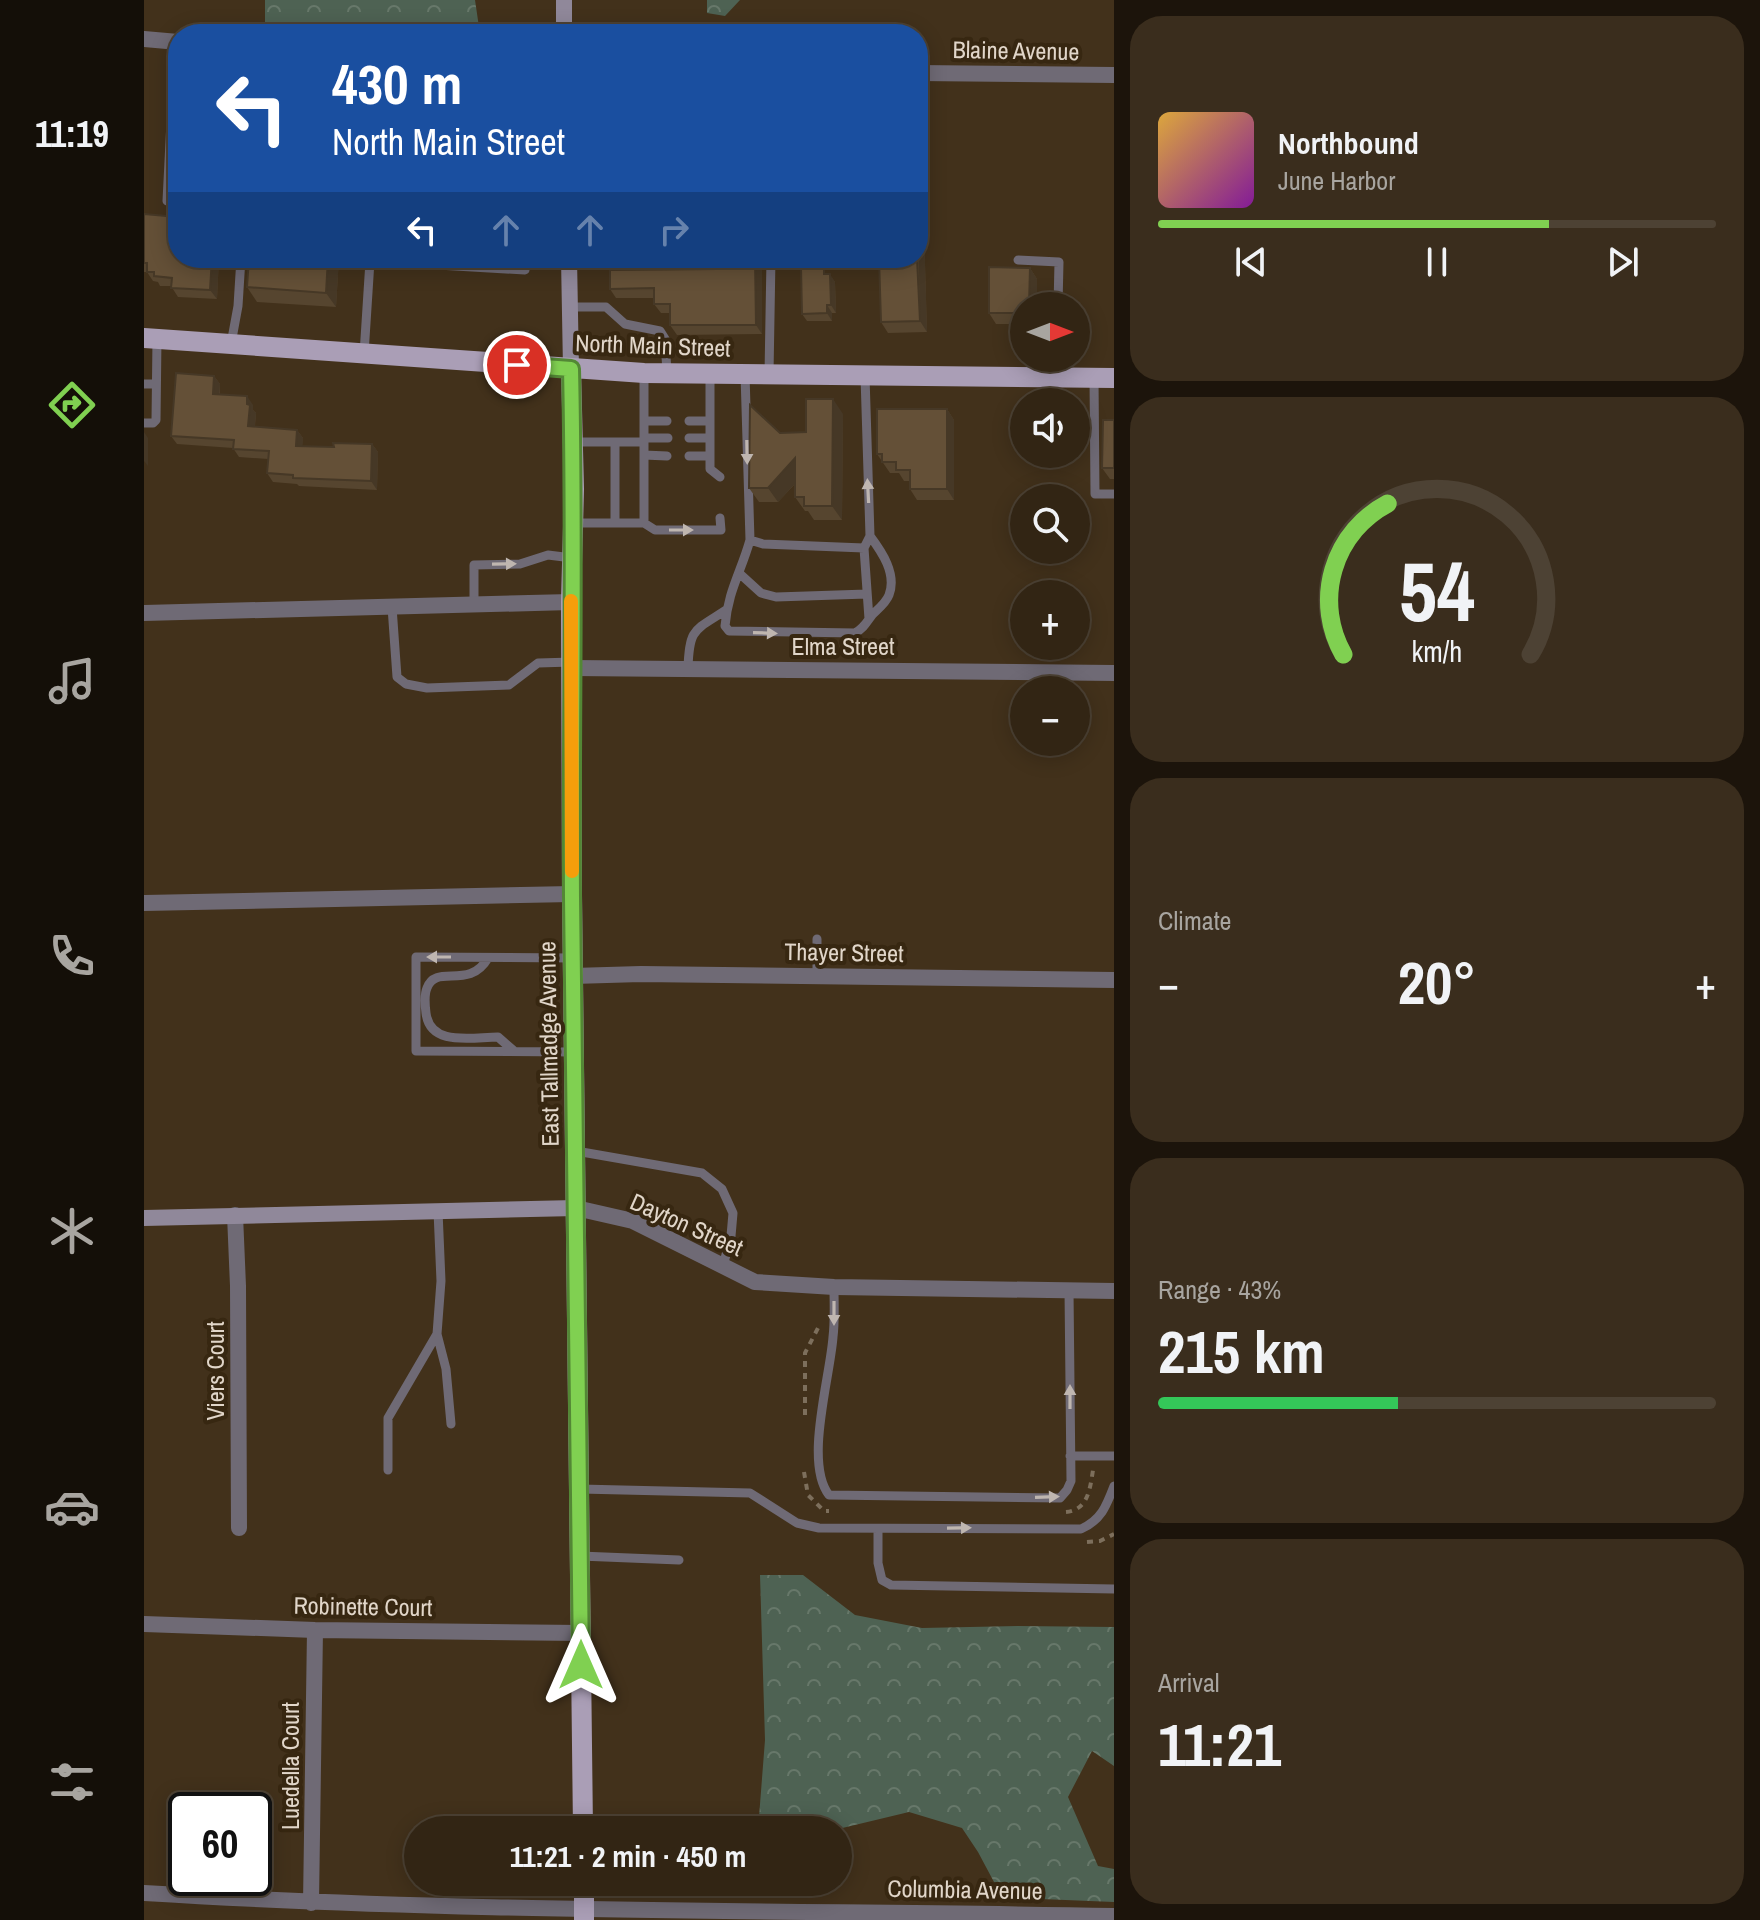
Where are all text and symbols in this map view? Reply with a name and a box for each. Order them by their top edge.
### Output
street label: Blaine Avenue [952,33,1080,67]
text: 430 m [332,46,462,121]
icon: left [200,56,304,160]
text: 11:19 [35,110,109,158]
text: North Main Street [332,118,565,166]
text: Northbound [1278,123,1419,163]
text: June Harbor [1278,163,1395,198]
icon: left [400,208,444,252]
icon: ahead [484,208,528,252]
icon: ahead [568,208,612,252]
icon: right [652,208,696,252]
icon: previous [1229,240,1273,284]
icon: pause [1415,240,1459,284]
icon: next [1601,240,1645,284]
north arrow [1010,292,1090,372]
map controls [1010,292,1090,756]
street label: North Main Street [575,326,732,364]
pin [483,331,551,399]
icon: arrive [495,343,539,387]
icon: directions [44,377,100,433]
button: sound [1010,388,1090,468]
one-way arrow [741,440,754,465]
one-way arrow [862,478,875,503]
button: search [1010,484,1090,564]
one-way arrow [669,524,694,536]
text: 54 [1399,535,1475,647]
one-way arrow [492,558,517,570]
button: + [1010,580,1090,660]
one-way arrow [753,626,778,639]
street label: Elma Street [792,630,895,662]
text: km/h [1412,632,1462,671]
icon: music [44,653,100,709]
button: − [1010,676,1090,756]
text: Climate [1158,903,1231,938]
icon: phone [44,928,100,984]
street label: Thayer Street [784,935,904,969]
street label: East Tallmadge Avenue [530,941,566,1147]
text: 20° [1398,942,1476,1023]
one-way arrow [426,951,451,963]
text: − [1158,953,1179,1013]
text: + [1695,953,1716,1013]
street label: Dayton Street [626,1185,749,1263]
icon: climate [44,1203,100,1259]
text: Range · 43% [1158,1272,1281,1307]
one-way arrow [828,1301,840,1326]
text: 215 km [1158,1311,1325,1392]
street label: Viers Court [199,1321,231,1421]
one-way arrow [1064,1384,1076,1409]
icon: car [44,1479,100,1535]
one-way arrow [1035,1491,1060,1504]
one-way arrow [947,1522,972,1534]
street label: Robinette Court [293,1589,433,1623]
position arrow [539,1623,623,1707]
text: Arrival [1158,1665,1220,1700]
street label: Luedella Court [274,1701,306,1830]
text: 11:21 [1158,1704,1281,1785]
icon: filters [44,1754,100,1810]
speed limit sign: 60 [168,1792,272,1896]
text: 11:21 · 2 min · 450 m [510,1836,746,1876]
street label: Columbia Avenue [887,1872,1043,1906]

